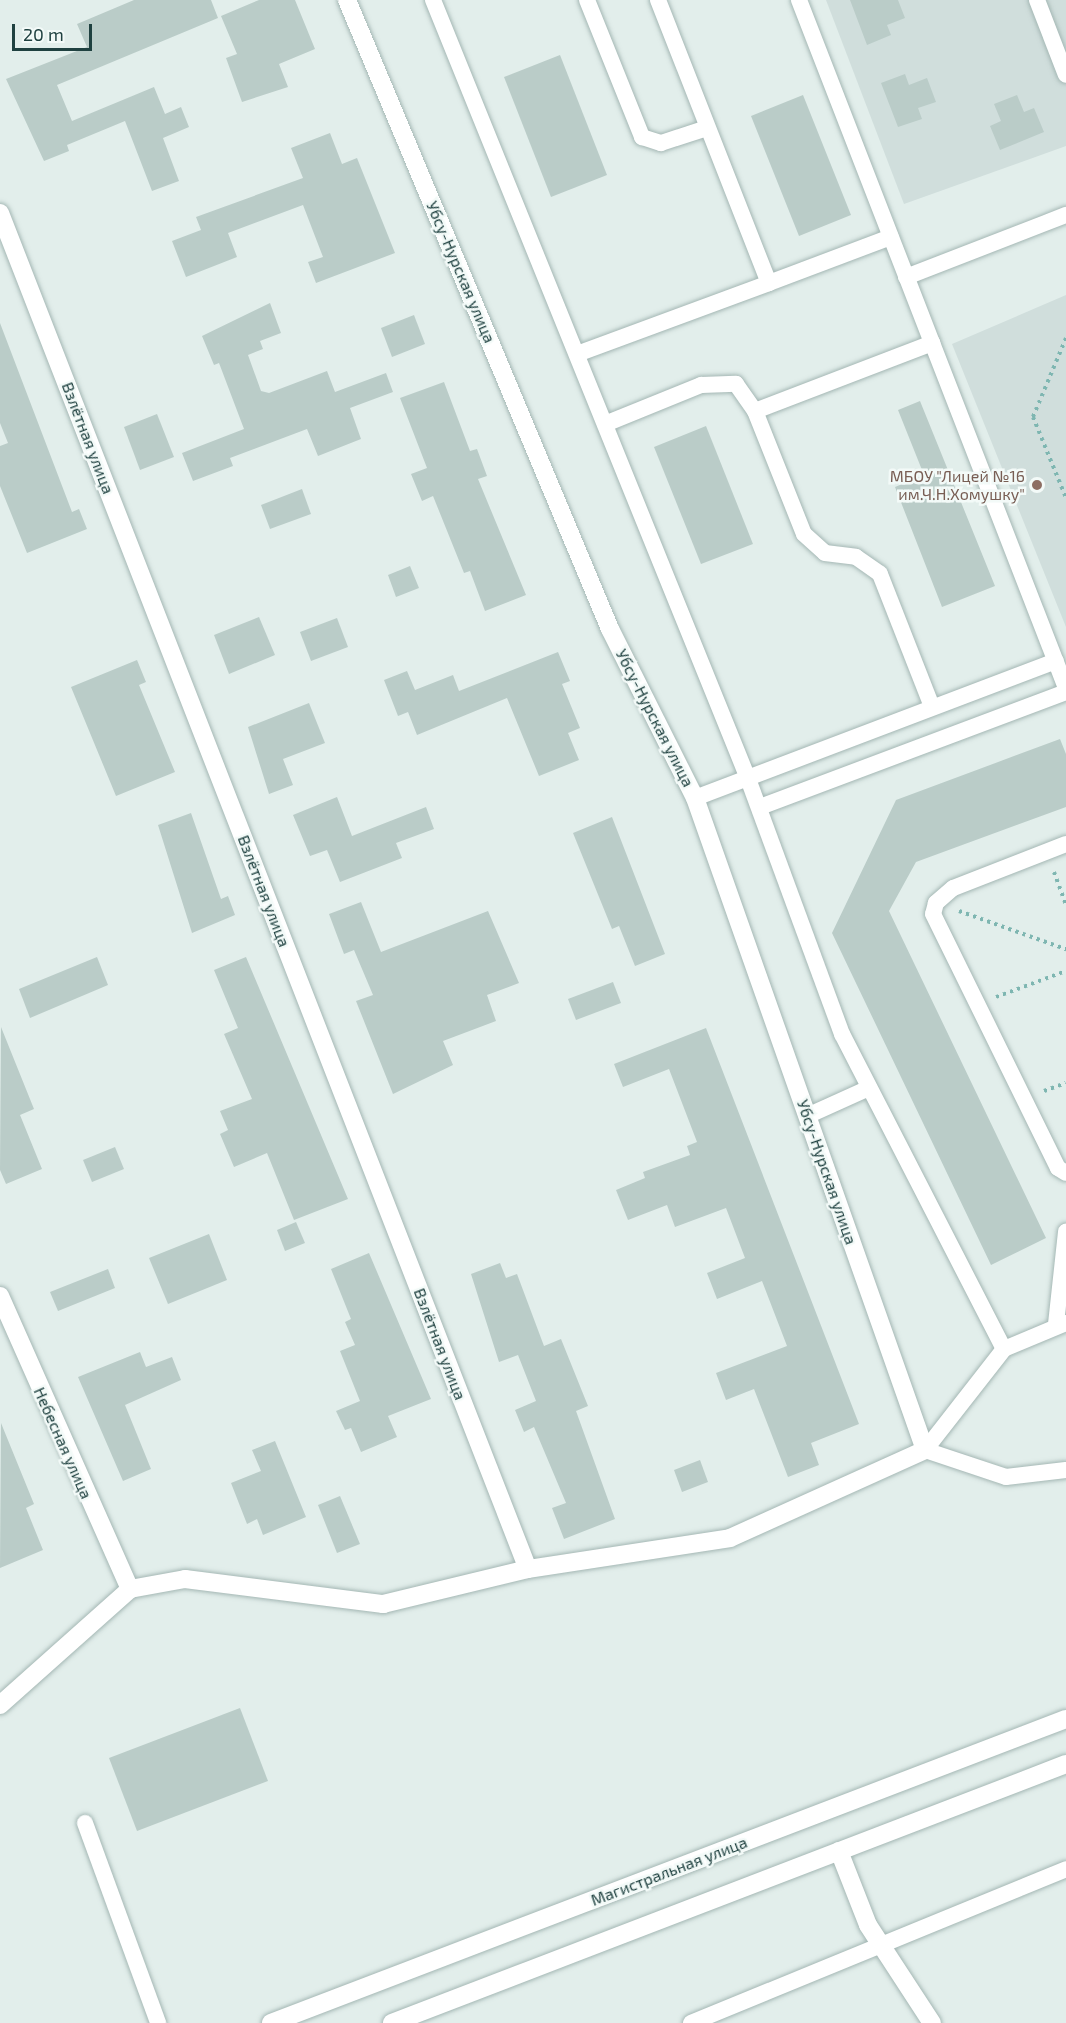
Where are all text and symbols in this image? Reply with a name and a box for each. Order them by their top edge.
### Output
scale bar [15,12,94,50]
text: 20 m [23,23,64,45]
street label: Убсу-Нурская улица [422,198,500,346]
street label: Взлётная улица [58,379,118,497]
place label: МБОУ "Лицей №16 им.Ч.Н.Хомушку" [890,466,1025,504]
marker: МБОУ "Лицей №16 им.Ч.Н.Хомушку" [1030,478,1044,492]
street label: Убсу-Нурская улица [612,646,698,790]
street label: Взлётная улица [234,832,294,950]
street label: Убсу-Нурская улица [793,1097,861,1247]
street label: Взлётная улица [410,1285,470,1403]
street label: Небесная улица [30,1384,96,1502]
street label: Магистральная улица [588,1832,750,1910]

